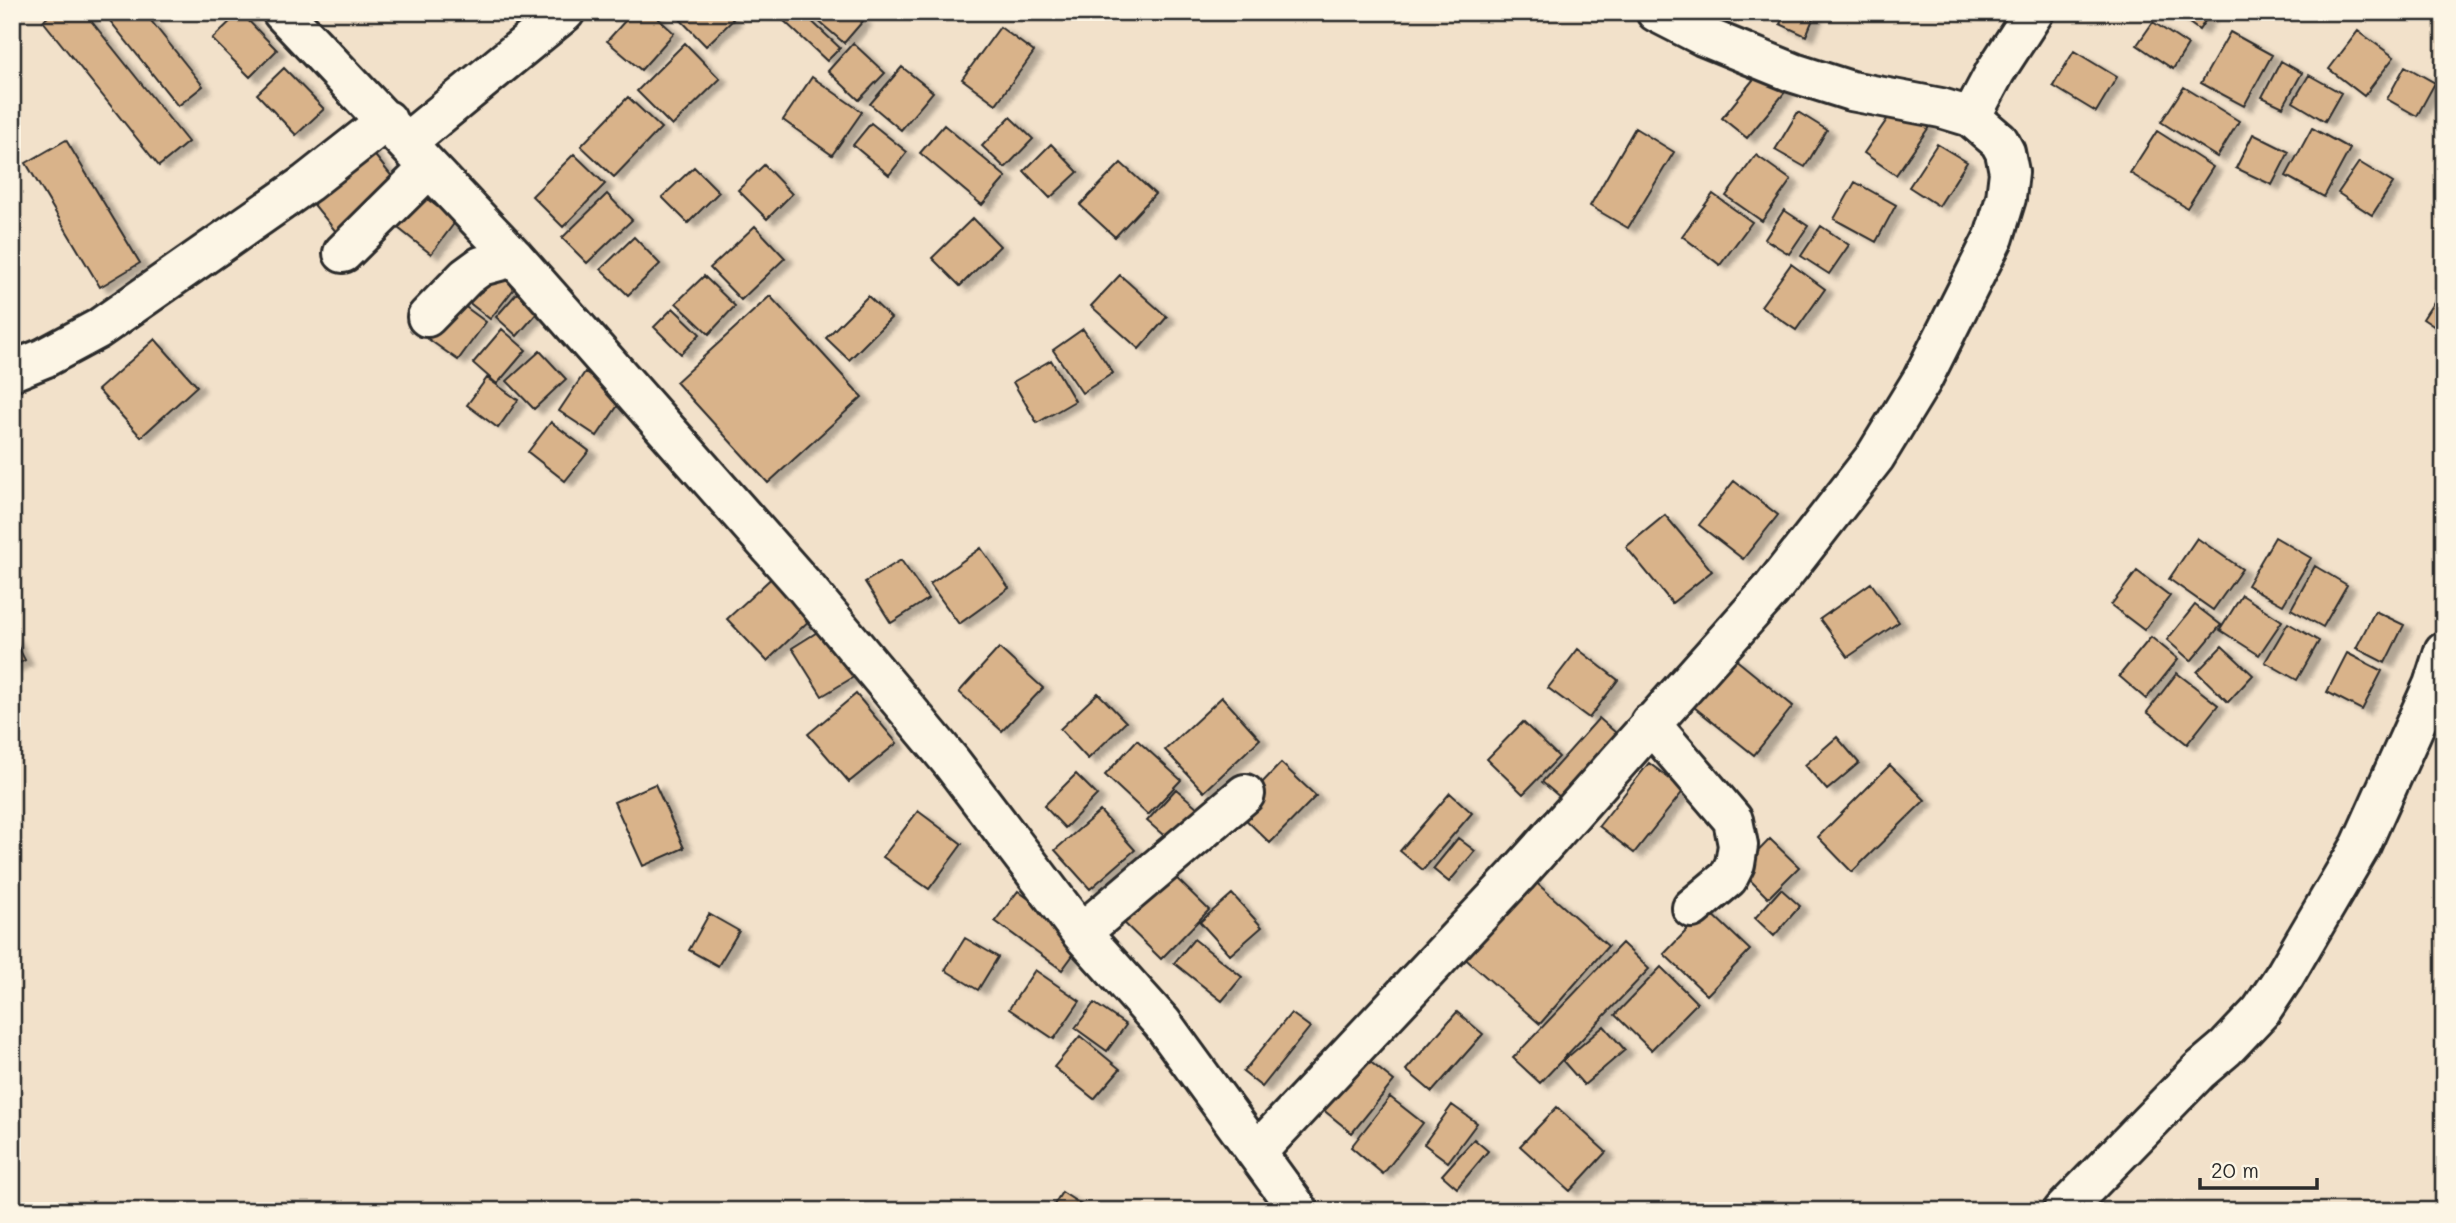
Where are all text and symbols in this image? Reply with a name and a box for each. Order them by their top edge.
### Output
scale bar [2200,1146,2318,1190]
text: 20 m [2211,1156,2259,1183]

